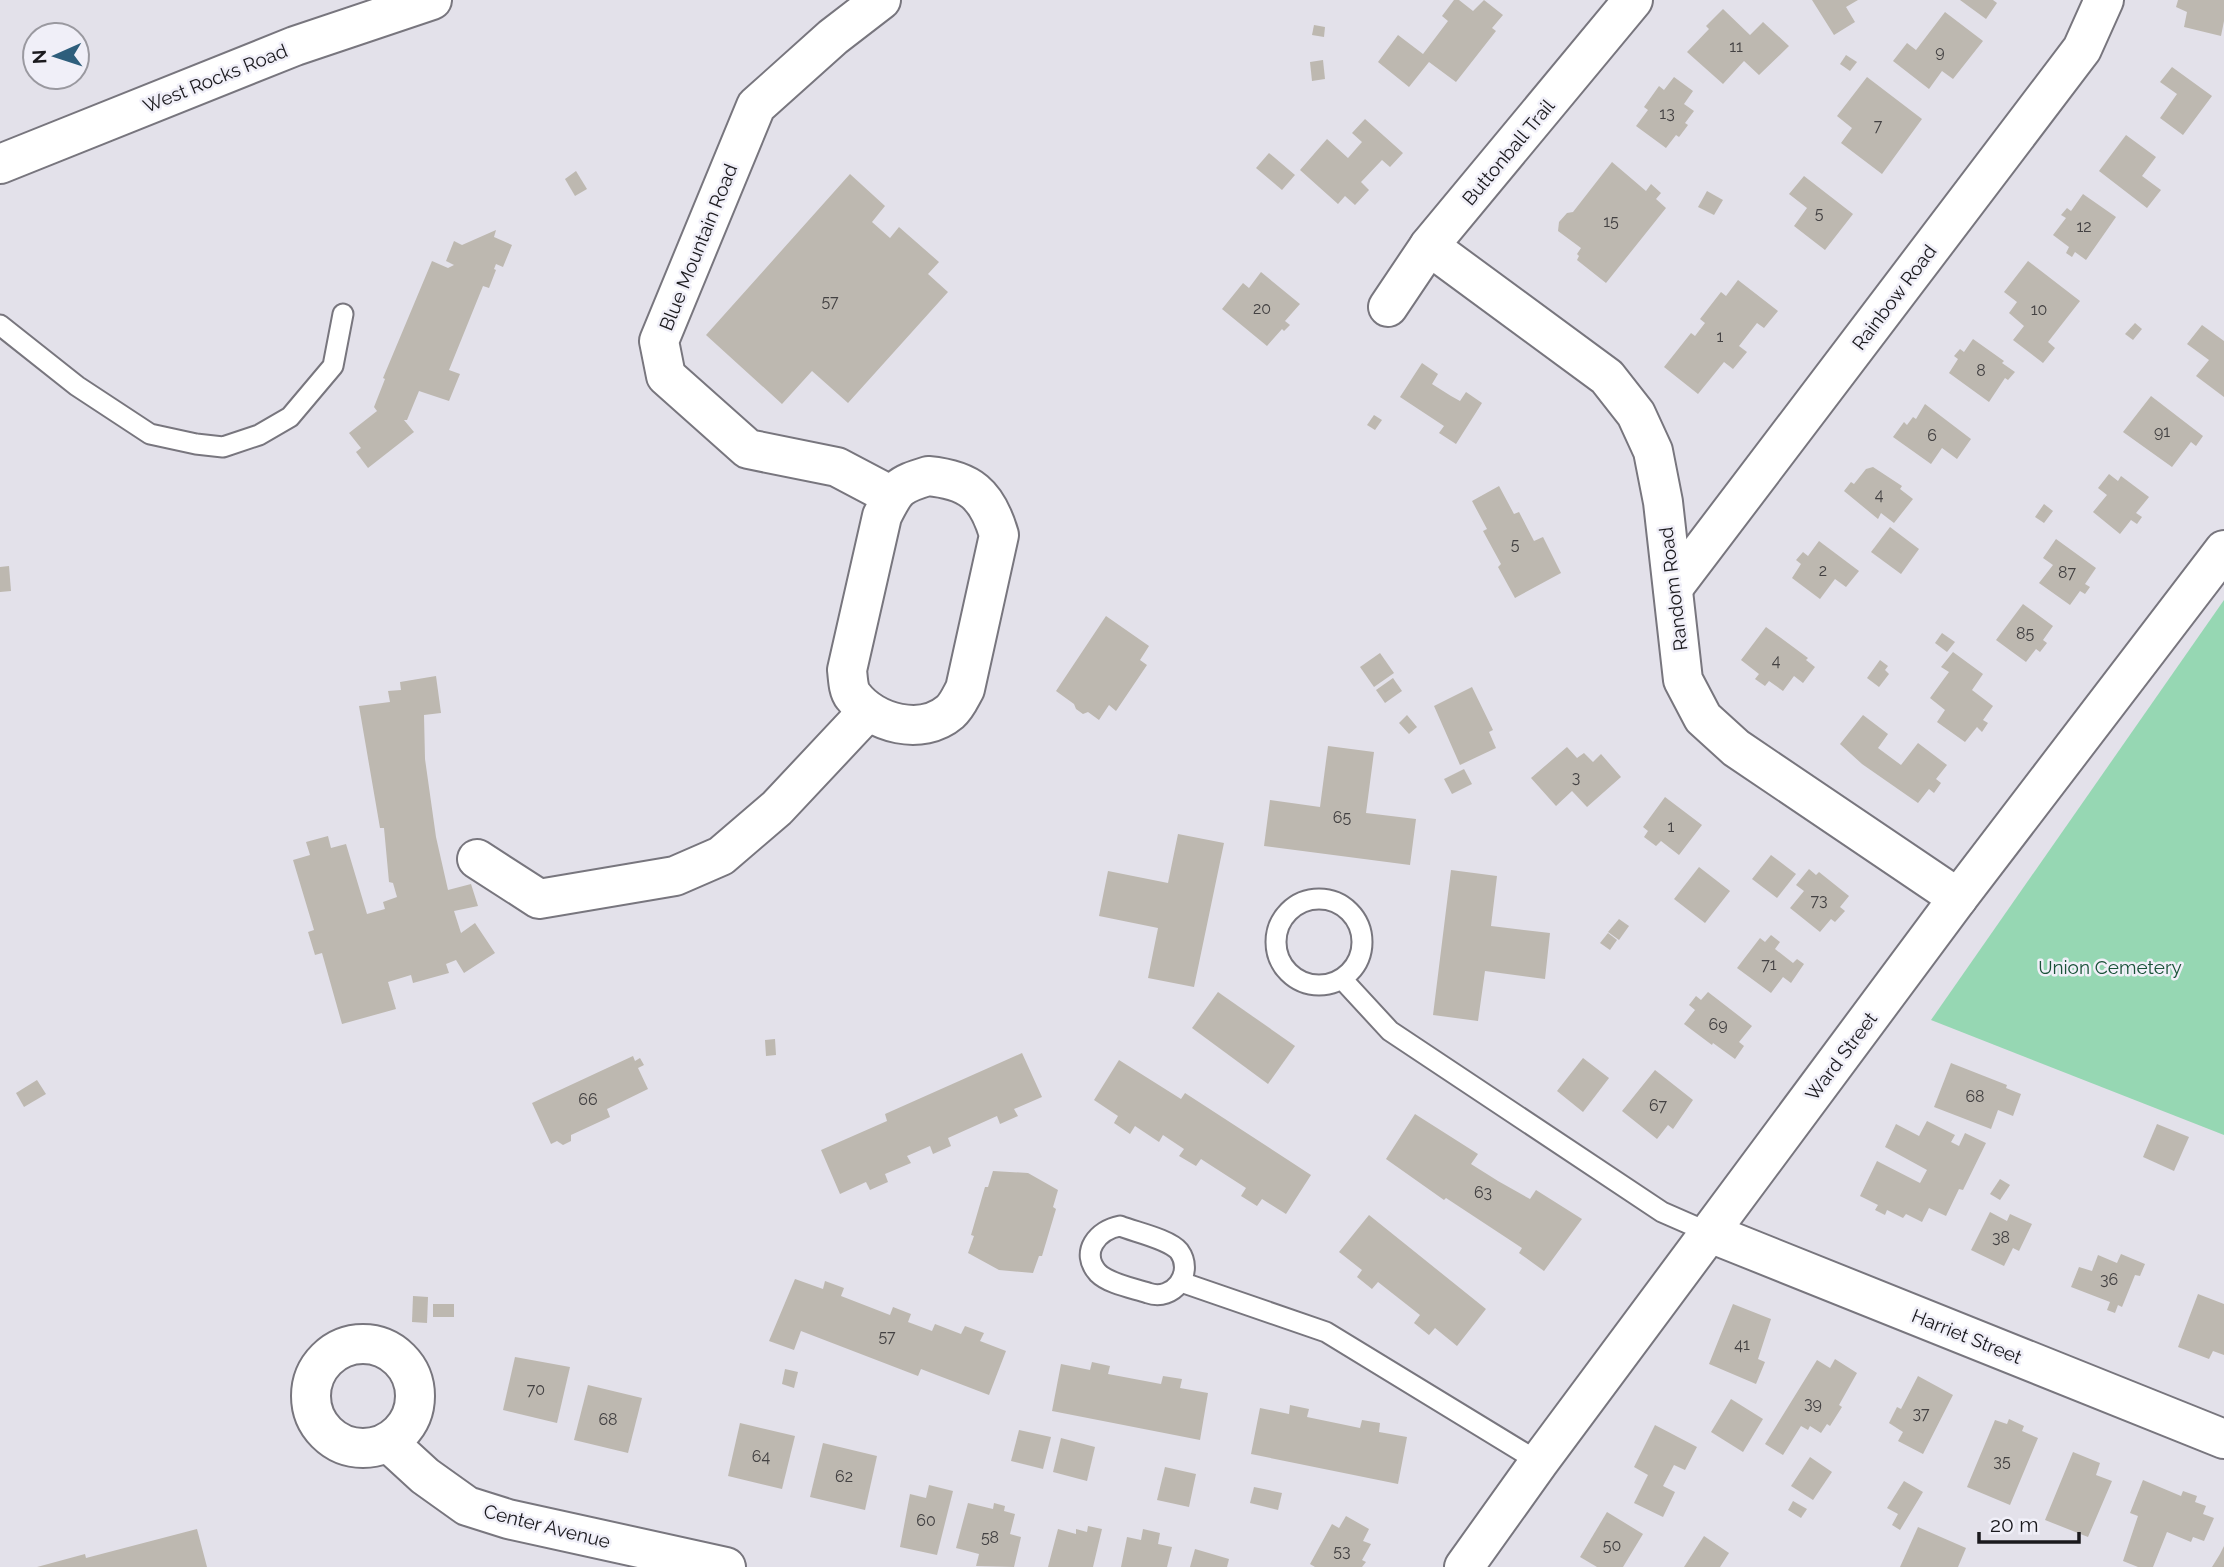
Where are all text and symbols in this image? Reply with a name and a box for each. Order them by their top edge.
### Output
north arrow [21,21,91,91]
house number: 11 [1729,37,1743,56]
street label: West Rocks Road [140,39,290,117]
house number: 9 [1935,42,1945,61]
text: N [28,49,50,65]
street label: Buttonball Trail [1457,94,1559,209]
house number: 13 [1659,104,1675,123]
house number: 7 [1874,116,1883,135]
street label: Blue Mountain Road [655,161,741,333]
house number: 5 [1815,204,1824,223]
house number: 15 [1603,212,1619,231]
house number: 12 [2076,217,2092,236]
street label: Rainbow Road [1847,240,1941,354]
house number: 57 [821,292,839,311]
house number: 20 [1253,299,1271,318]
house number: 10 [2031,300,2047,319]
house number: 1 [1717,327,1724,346]
house number: 8 [1976,361,1986,380]
house number: 91 [2154,422,2170,441]
house number: 6 [1927,426,1937,445]
house number: 4 [1875,485,1884,504]
street label: Random Road [1654,526,1692,652]
house number: 5 [1511,535,1520,554]
house number: 2 [1819,561,1827,580]
house number: 87 [2058,563,2076,582]
house number: 85 [2016,624,2034,643]
house number: 4 [1772,651,1781,670]
house number: 3 [1572,768,1580,787]
house number: 65 [1333,808,1351,827]
house number: 1 [1668,817,1675,836]
house number: 73 [1810,891,1828,910]
house number: 71 [1761,955,1777,974]
park label: Union Cemetery [2038,956,2182,978]
street label: Ward Street [1801,1007,1882,1105]
house number: 69 [1708,1015,1728,1034]
house number: 68 [1965,1087,1985,1106]
house number: 66 [578,1090,598,1109]
house number: 67 [1649,1096,1668,1115]
house number: 63 [1474,1183,1492,1202]
house number: 38 [1992,1228,2010,1247]
house number: 36 [2100,1270,2118,1289]
street label: Harriet Street [1909,1304,2026,1368]
house number: 57 [878,1327,896,1346]
house number: 41 [1734,1335,1750,1354]
house number: 70 [527,1380,545,1399]
house number: 39 [1804,1394,1822,1413]
house number: 37 [1912,1404,1930,1423]
house number: 68 [598,1410,618,1429]
house number: 64 [752,1447,770,1466]
house number: 35 [1993,1452,2011,1471]
house number: 62 [835,1467,853,1486]
street label: Center Avenue [481,1500,613,1552]
scale bar [1979,1500,2079,1544]
house number: 60 [916,1511,936,1530]
text: 20 m [1990,1512,2038,1537]
house number: 58 [981,1528,999,1547]
house number: 50 [1603,1536,1621,1555]
house number: 53 [1333,1542,1351,1561]

